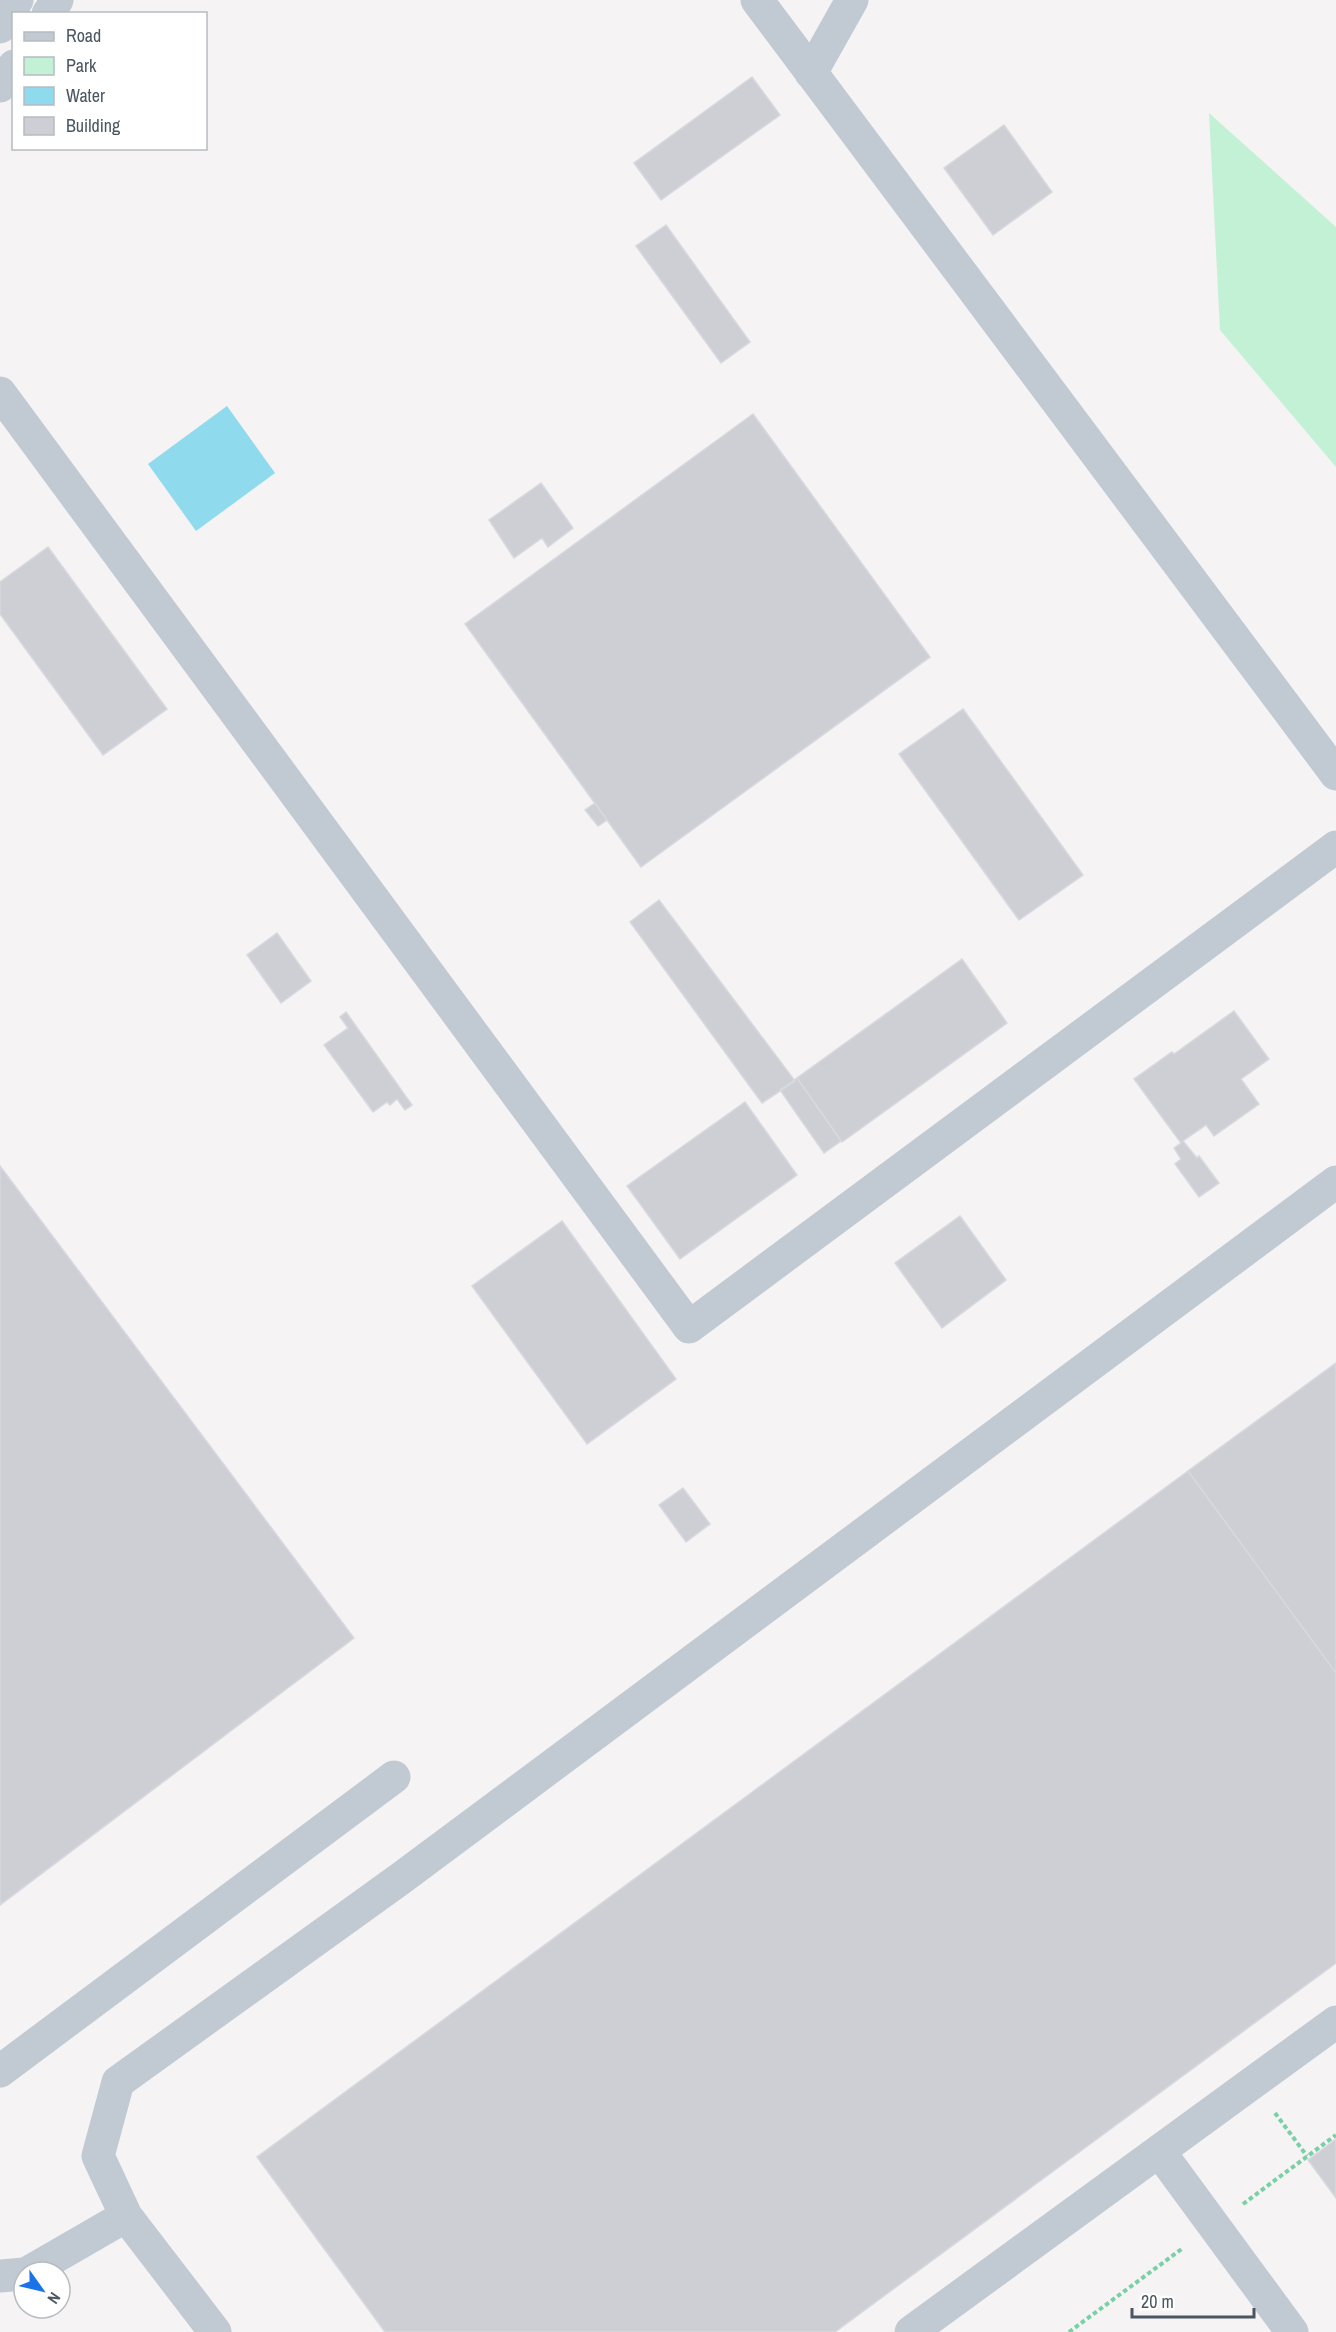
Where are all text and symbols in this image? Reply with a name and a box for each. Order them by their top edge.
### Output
legend [12,12,207,150]
text: Road [66,23,101,48]
text: Park [66,53,97,78]
text: Water [66,83,105,108]
text: Building [66,113,121,138]
north arrow [12,2260,72,2320]
scale bar [1132,2281,1254,2319]
text: N [43,2288,66,2308]
text: 20 m [1141,2289,1174,2314]

